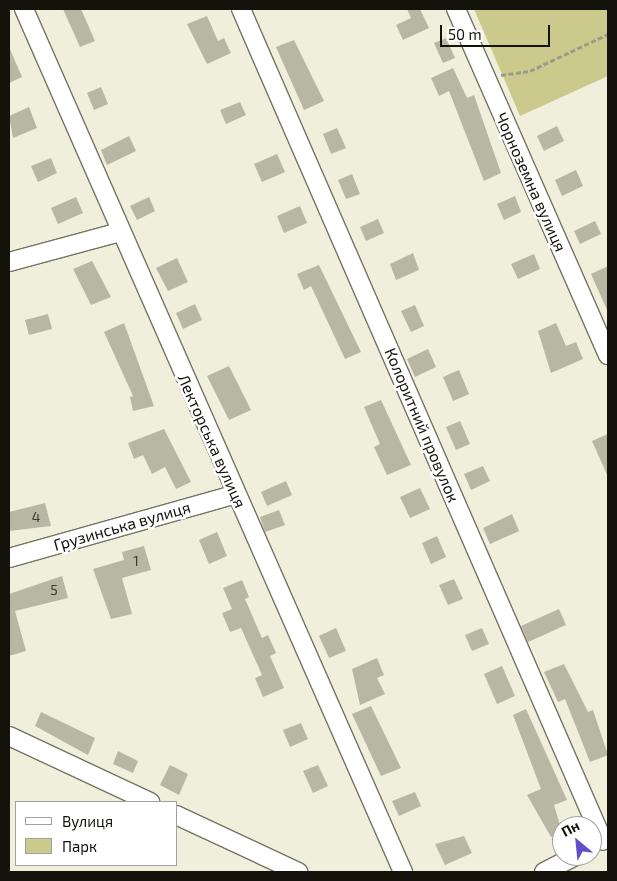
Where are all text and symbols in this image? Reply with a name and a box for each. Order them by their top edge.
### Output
scale bar [442,15,552,47]
text: 50 m [448,25,482,43]
street label: Чорноземна вулиця [492,109,570,255]
street label: Колоритний провулок [381,345,463,505]
street label: Лекторська вулиця [174,371,250,511]
street label: Грузинська вулиця [51,497,193,555]
house number: 4 [32,509,40,525]
house number: 1 [133,553,139,569]
house number: 5 [50,582,58,598]
legend [15,801,178,866]
text: Вулиця [62,812,113,830]
north arrow [552,816,602,866]
text: Пн [558,816,582,840]
text: Парк [62,837,97,855]

